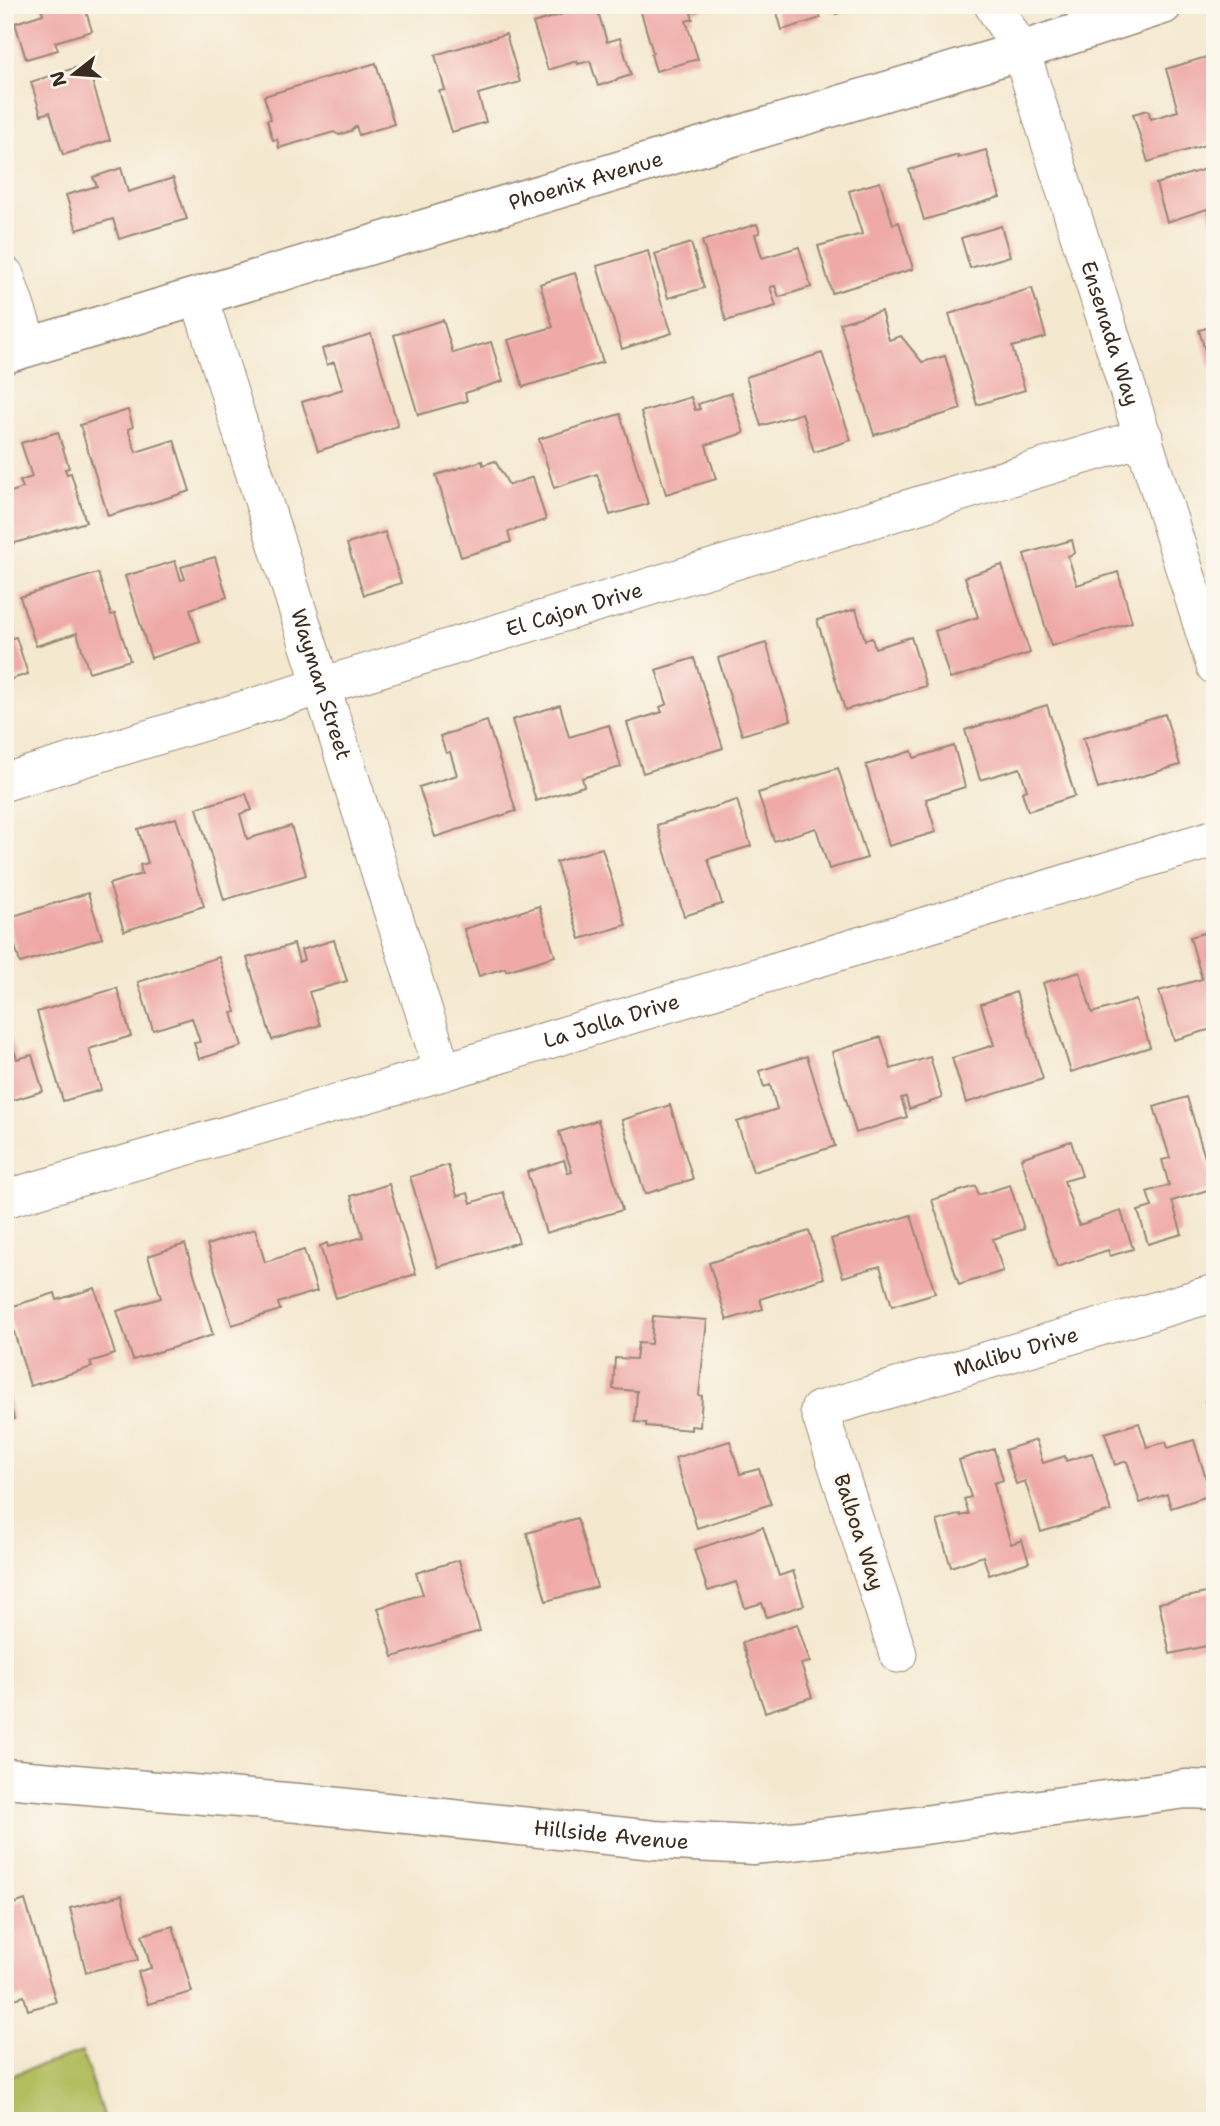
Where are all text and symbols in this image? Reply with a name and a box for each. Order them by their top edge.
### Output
north arrow [38,38,108,108]
text: N [44,68,72,90]
street label: Phoenix Avenue [505,145,666,217]
street label: Ensenada Way [1074,257,1146,409]
street label: El Cajon Drive [503,576,646,643]
street label: Wayman Street [284,605,358,763]
street label: La Jolla Drive [540,987,683,1055]
street label: Malibu Drive [951,1320,1082,1383]
street label: Balboa Way [827,1470,891,1594]
street label: Hillside Avenue [532,1814,689,1856]

